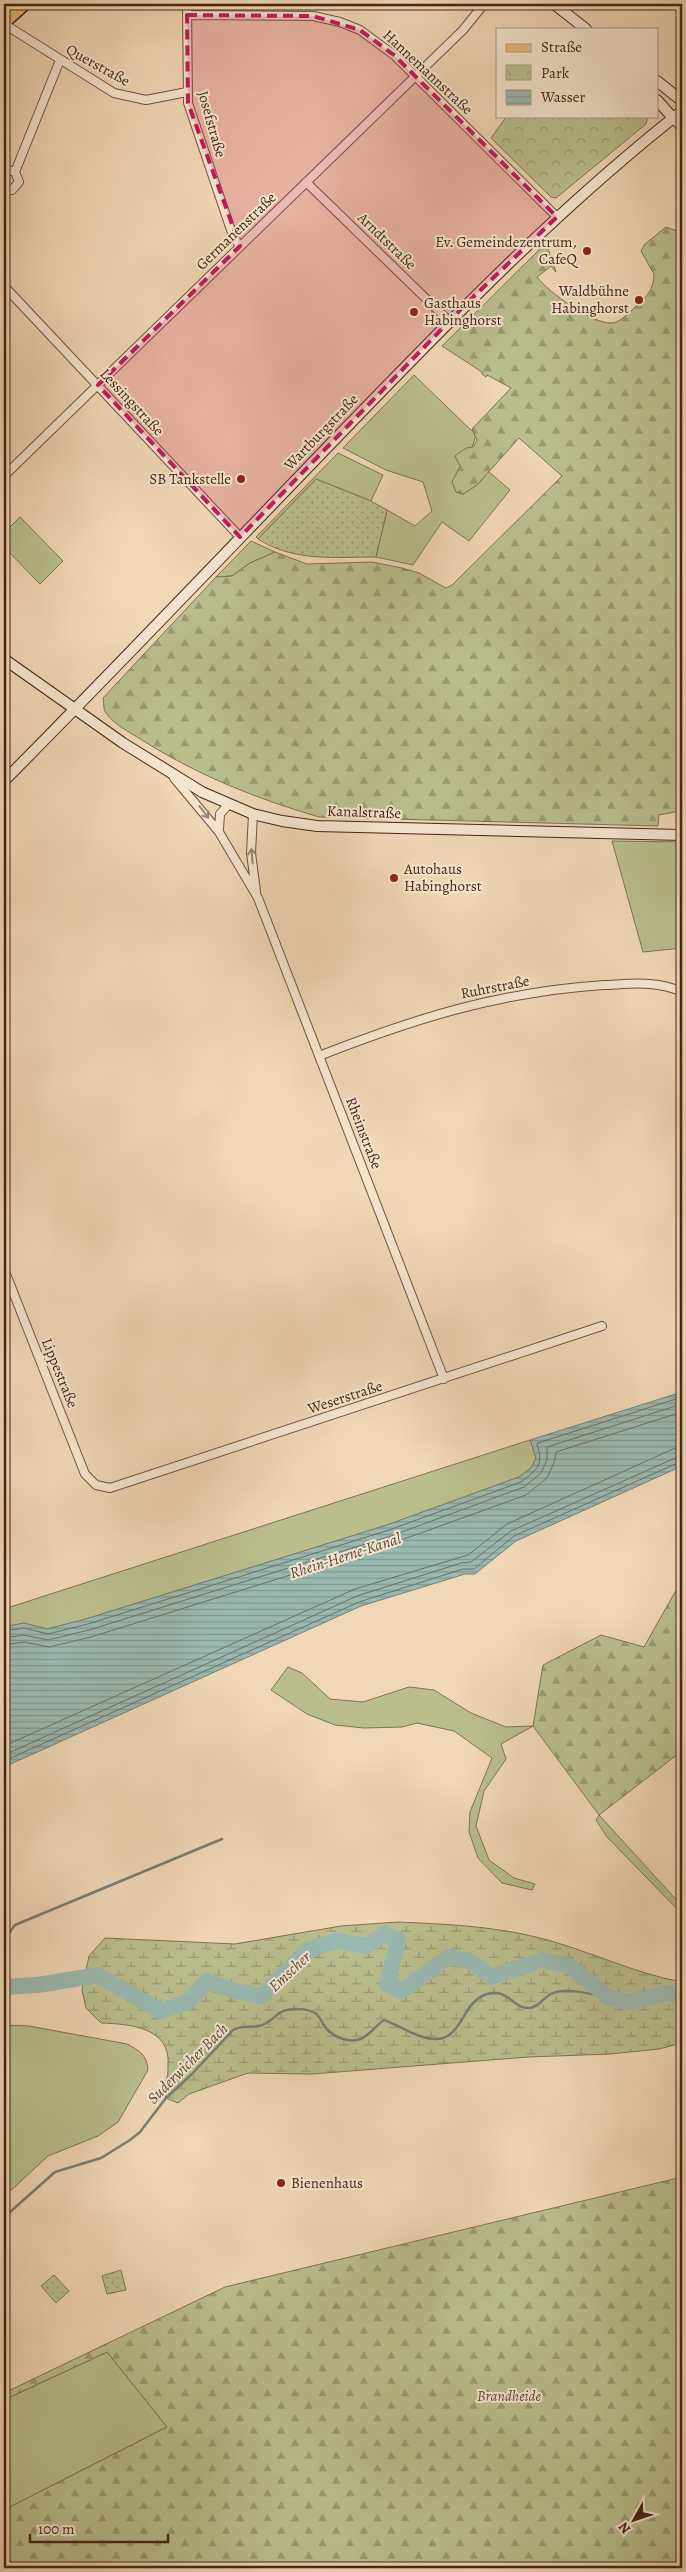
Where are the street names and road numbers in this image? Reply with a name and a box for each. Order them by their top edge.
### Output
street label: Hannemannstraße [379,25,478,119]
street label: Querstraße [62,39,134,91]
street label: Josefstraße [193,88,231,160]
street label: Germanenstraße [192,188,281,274]
street label: Arndtstraße [353,207,421,274]
street label: Lessingstraße [96,364,169,440]
street label: Wartburgstraße [279,389,363,475]
street label: Kanalstraße [327,801,402,823]
street label: Ruhrstraße [459,970,531,1003]
street label: Rheinstraße [341,1094,387,1172]
street label: Lippestraße [37,1335,83,1411]
street label: Weserstraße [304,1375,385,1419]

